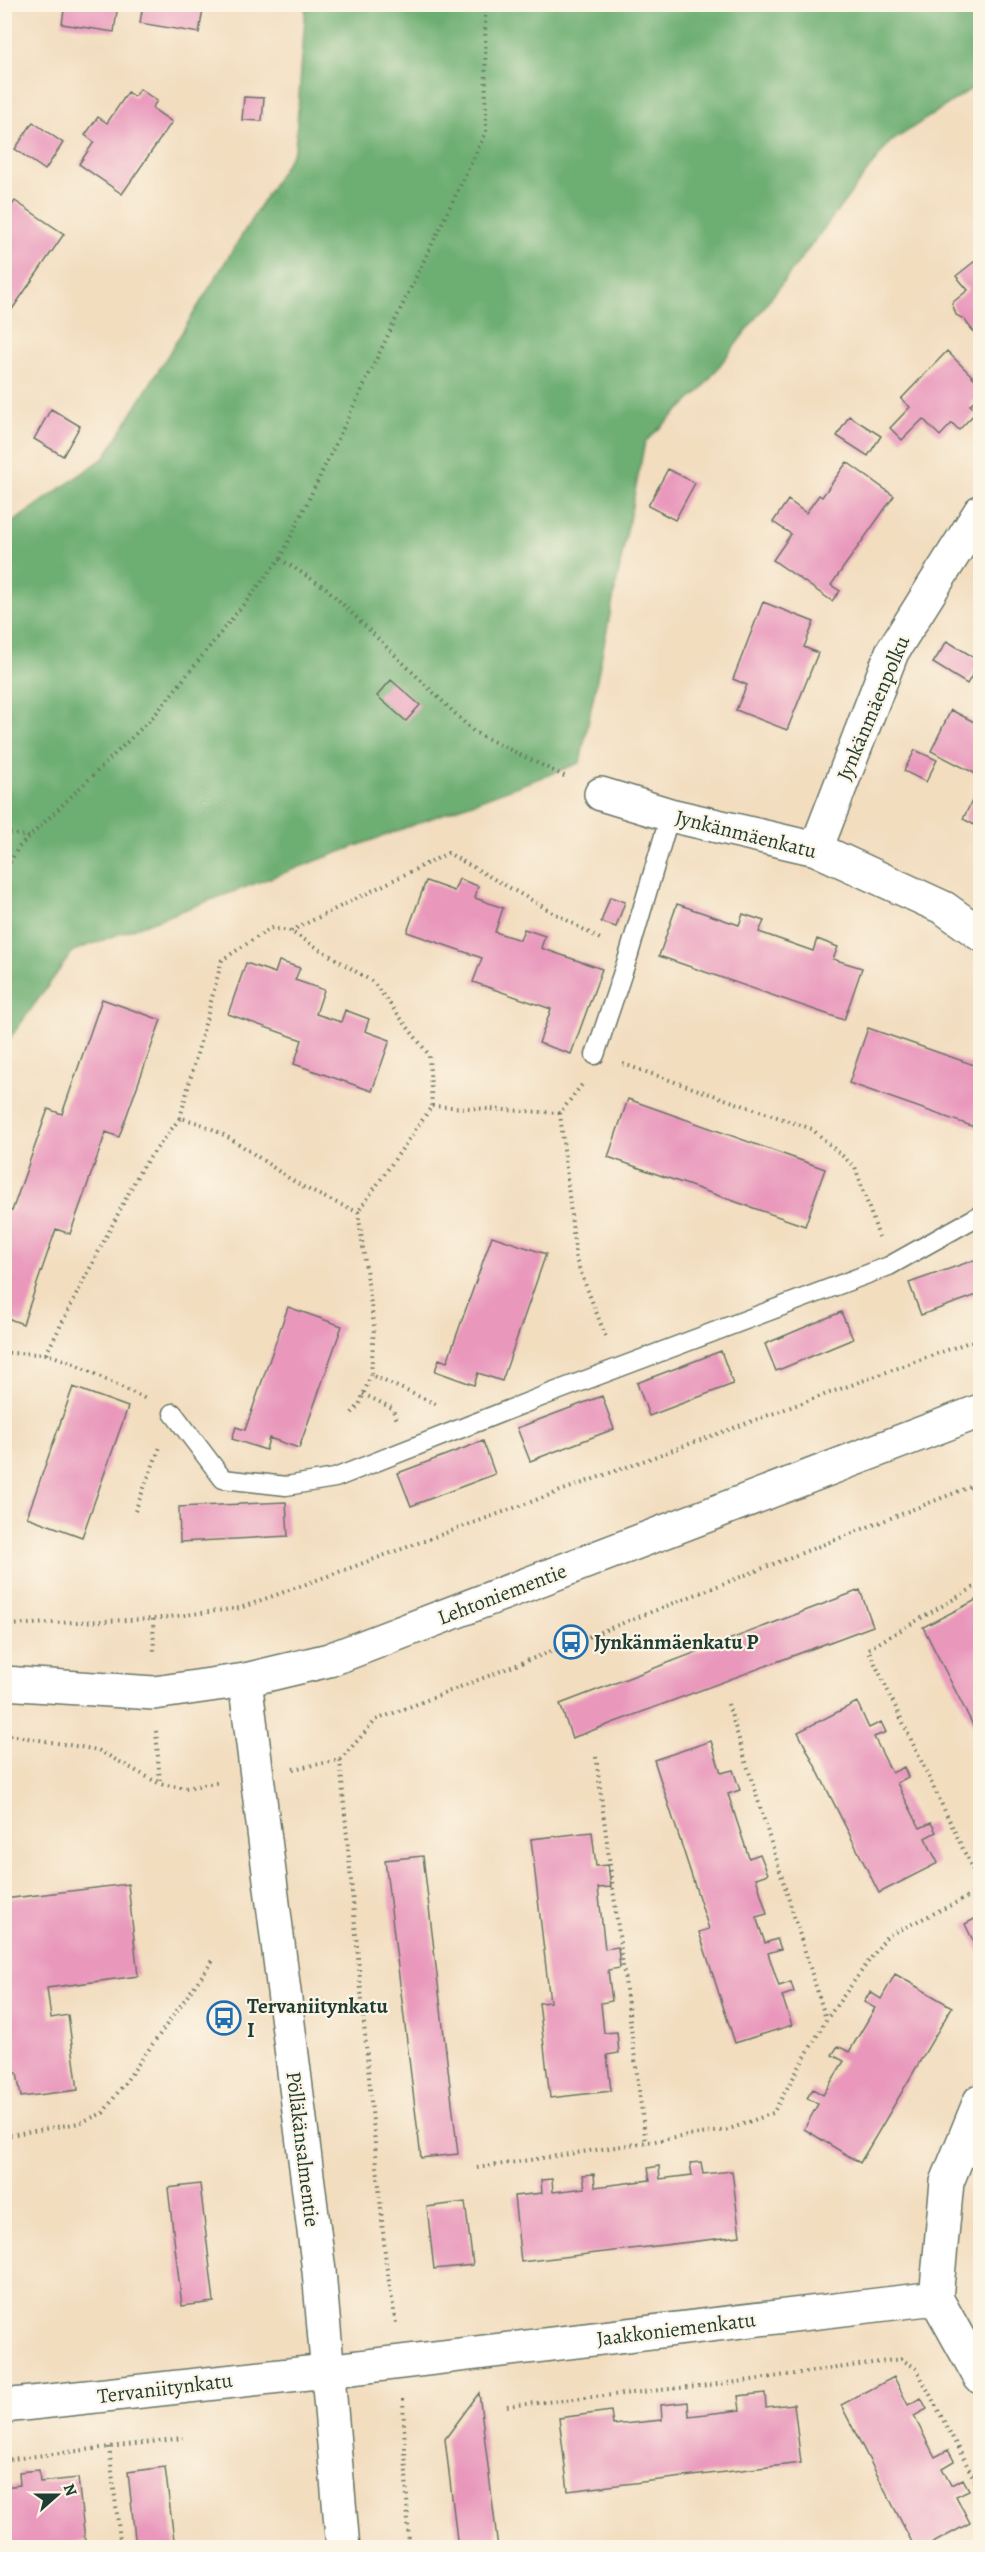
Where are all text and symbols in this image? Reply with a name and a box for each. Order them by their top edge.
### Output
street label: Jynkänmäenpolku [830,631,916,785]
street label: Jynkänmäenkatu [673,803,820,865]
street label: Lehtoniementie [433,1557,571,1631]
bus stop icon: Jynkänmäenkatu P [553,1624,589,1660]
place label: Jynkänmäenkatu P [594,1628,758,1656]
place label: Tervaniitynkatu I [247,1992,388,2044]
bus stop icon: Tervaniitynkatu I [206,2000,242,2036]
street label: Pölläkänsalmentie [280,2070,326,2228]
street label: Jaakkoniemenkatu [595,2305,758,2353]
street label: Tervaniitynkatu [96,2366,235,2410]
north arrow [27,2465,87,2525]
text: N [58,2481,83,2500]

